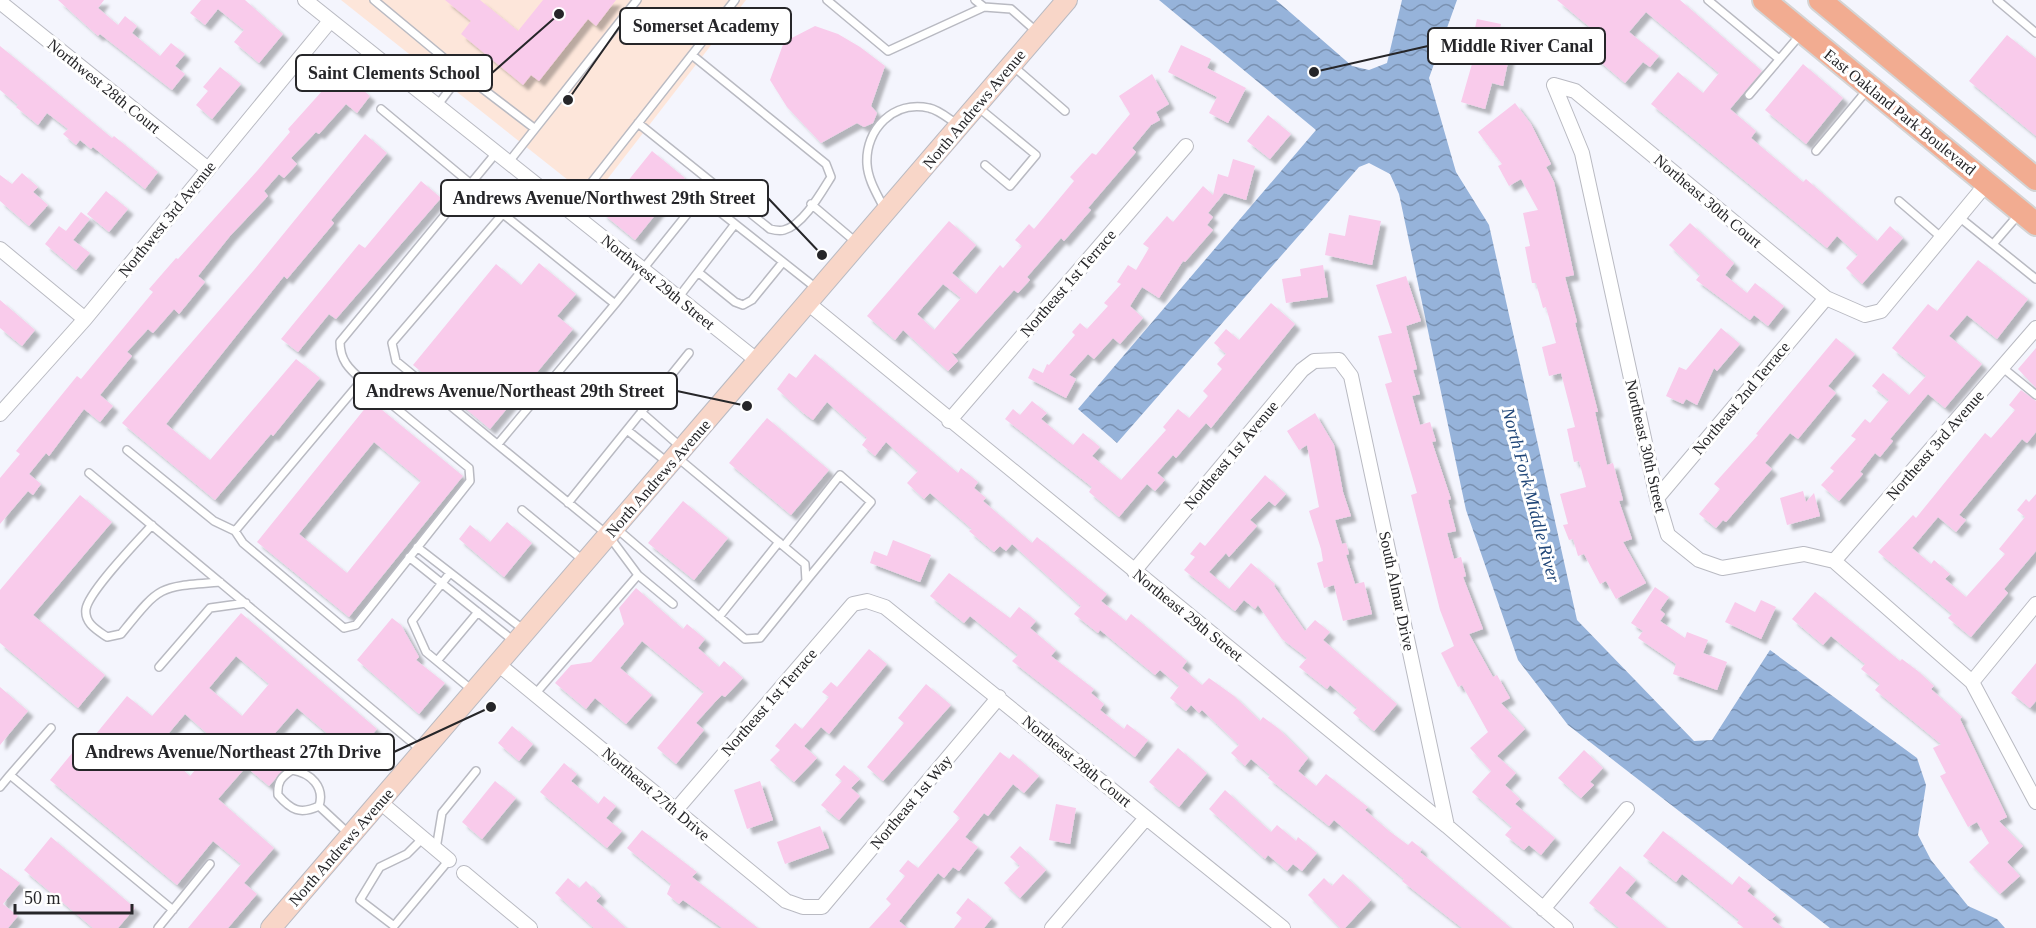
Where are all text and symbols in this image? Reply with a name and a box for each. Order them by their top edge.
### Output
callout: Somerset Academy [620,8,791,44]
text: Somerset Academy [633,16,779,36]
callout: Middle River Canal [1428,28,1605,64]
street label: Northwest 28th Court [44,35,164,137]
text: Middle River Canal [1441,36,1593,56]
street label: North Andrews Avenue [919,46,1029,172]
street label: East Oakland Park Boulevard [1821,46,1979,178]
callout: Saint Clements School [296,55,492,91]
text: Saint Clements School [308,63,480,83]
street label: Northeast 30th Court [1651,151,1766,251]
street label: Northwest 3rd Avenue [115,158,219,280]
callout: Andrews Avenue/Northwest 29th Street [441,180,768,216]
text: Andrews Avenue/Northwest 29th Street [453,188,755,208]
street label: Northeast 1st Terrace [1017,226,1119,340]
street label: Northwest 29th Street [598,231,718,333]
street label: Northeast 2nd Terrace [1689,338,1793,458]
callout: Andrews Avenue/Northeast 29th Street [354,373,677,409]
street label: Northeast 30th Street [1622,378,1670,515]
text: Andrews Avenue/Northeast 29th Street [366,381,664,401]
street label: Northeast 3rd Avenue [1883,387,1987,503]
street label: Northeast 1st Avenue [1181,397,1281,513]
water label: North Fork Middle River [1498,404,1564,586]
street label: North Andrews Avenue [602,416,714,540]
street label: South Almar Drive [1376,530,1418,652]
street label: Northeast 29th Street [1130,566,1247,665]
street label: Northeast 1st Terrace [718,645,820,759]
street label: Northeast 28th Court [1019,712,1135,810]
callout: Andrews Avenue/Northeast 27th Drive [73,734,394,770]
text: Andrews Avenue/Northeast 27th Drive [85,742,381,762]
street label: Northeast 27th Drive [599,744,713,844]
street label: Northeast 1st Way [867,752,956,853]
street label: North Andrews Avenue [285,785,397,909]
scale bar [15,877,132,915]
text: 50 m [24,888,61,908]

